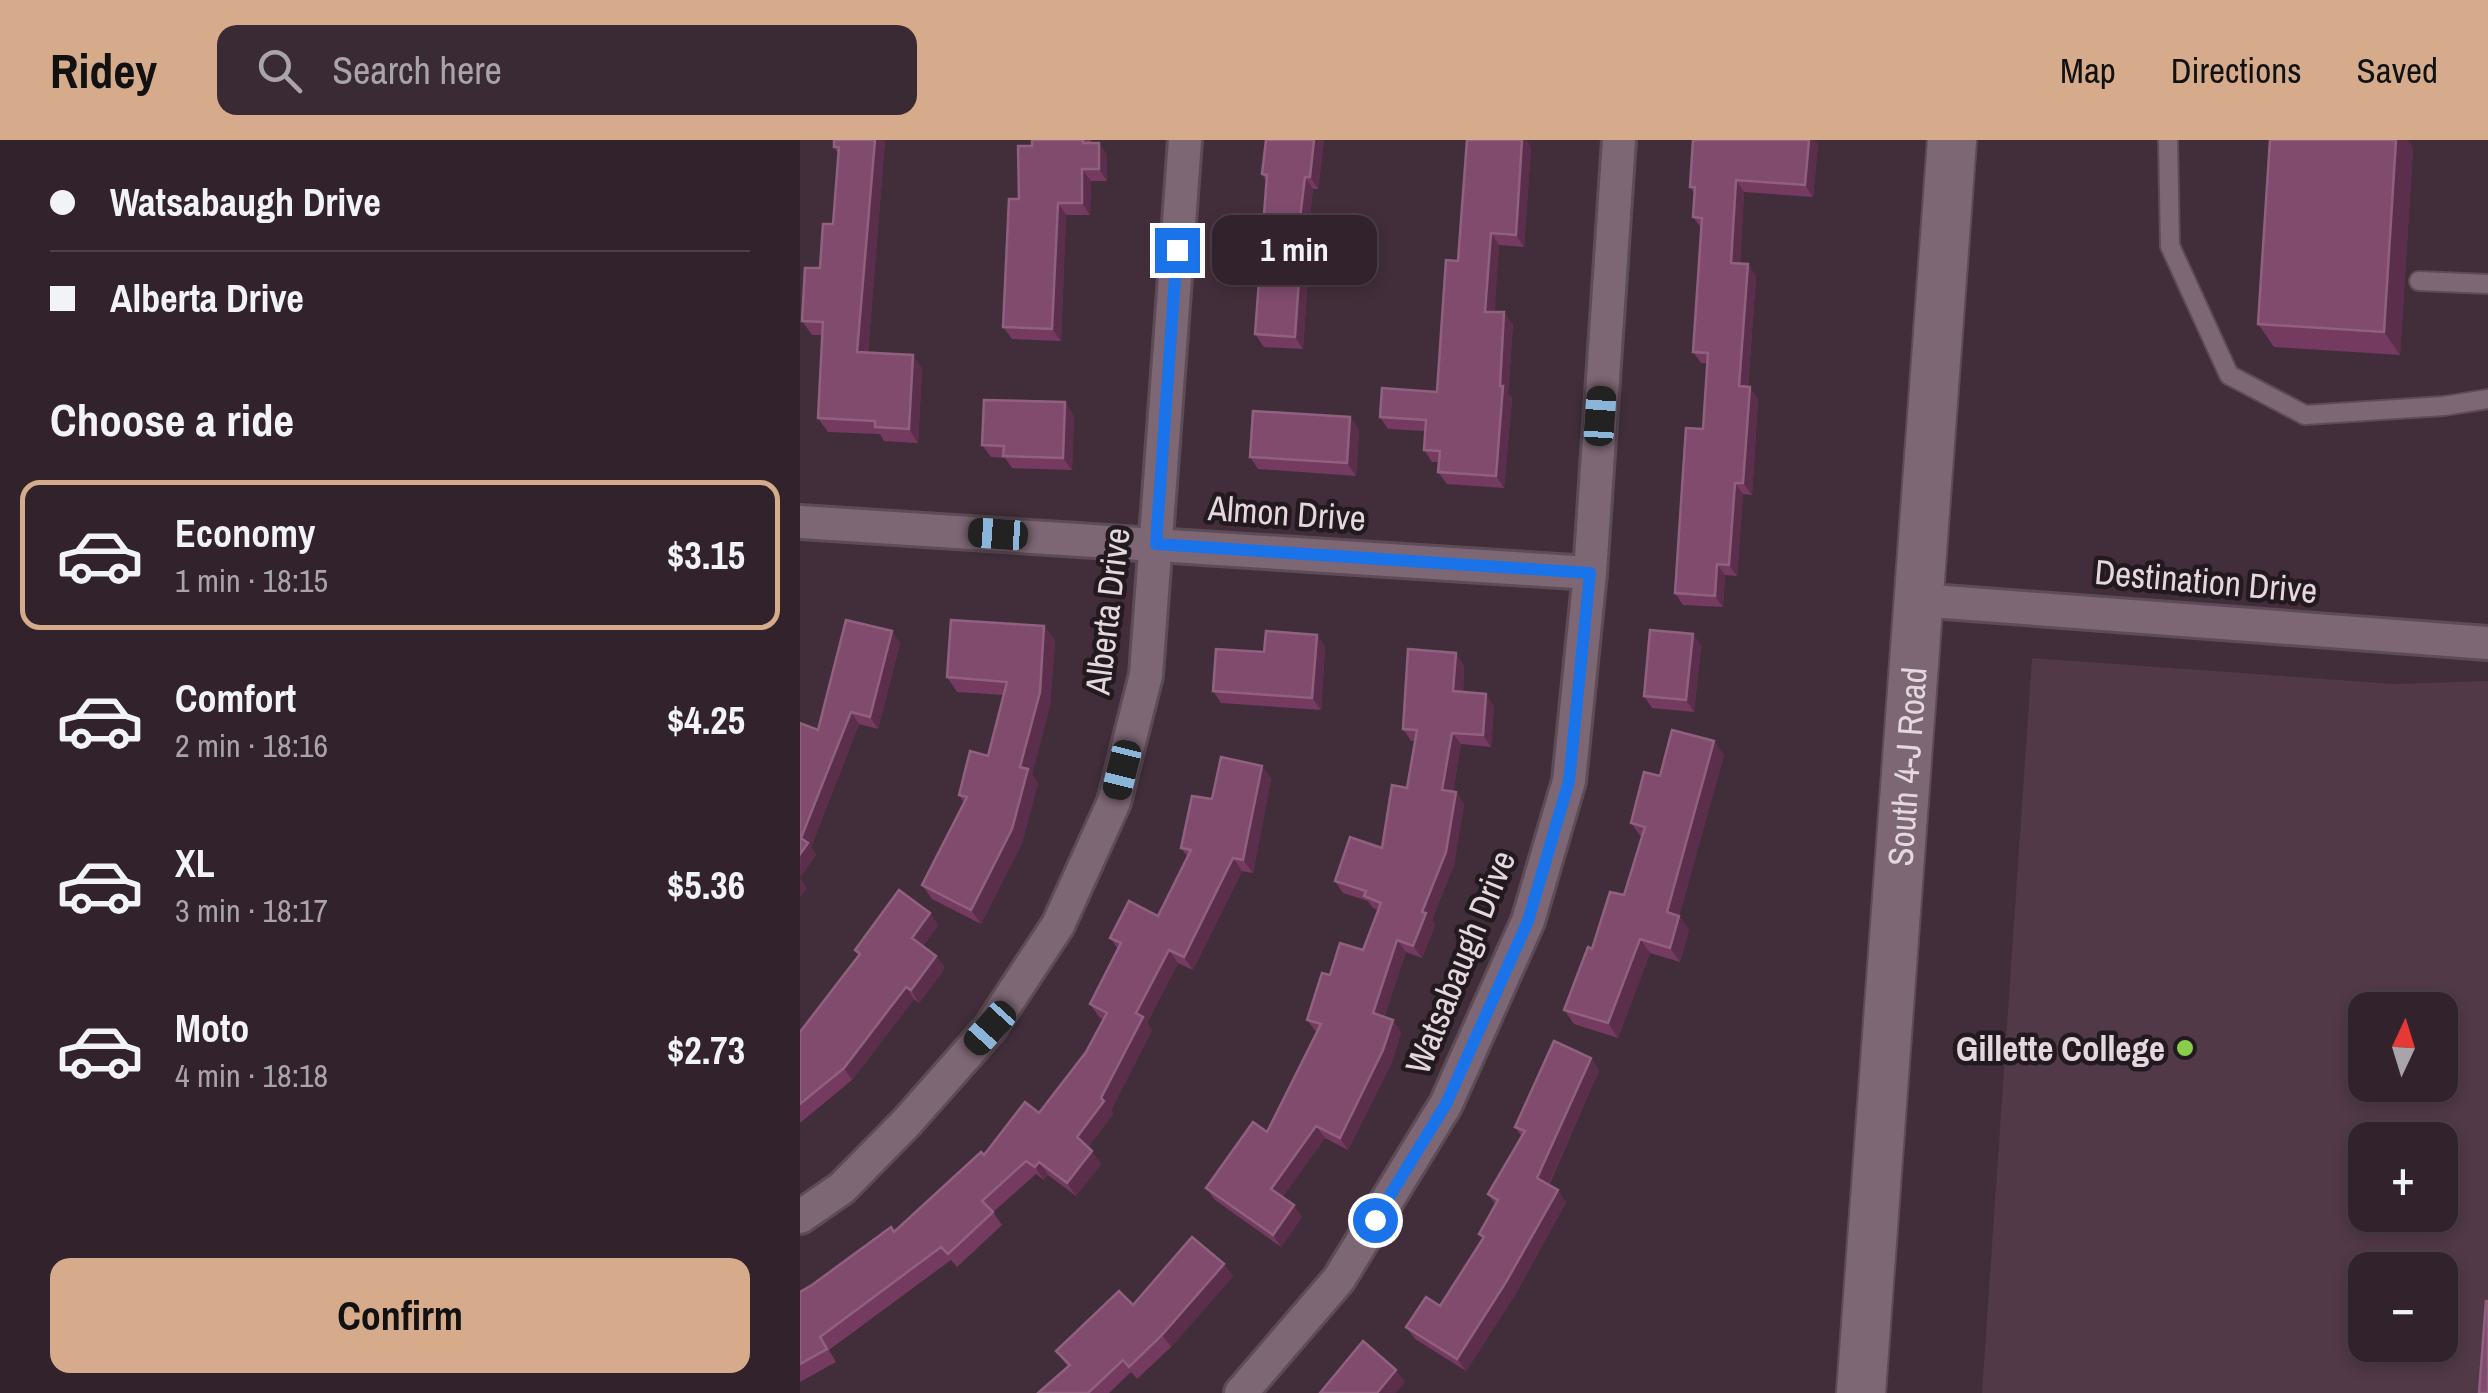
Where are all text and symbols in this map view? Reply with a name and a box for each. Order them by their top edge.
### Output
search box [217,25,917,115]
text: Ridey [50,38,157,103]
icon: search [252,43,307,98]
text: Search here [332,45,502,96]
text: Map [2060,47,2116,94]
text: Directions [2171,47,2302,94]
text: Saved [2357,47,2438,94]
text: Watsabaugh Drive [110,177,381,228]
callout: 1 min [1212,215,1377,285]
route end [1155,228,1200,273]
text: 1 min [1260,228,1329,271]
text: Alberta Drive [110,273,304,324]
car [1583,385,1617,447]
text: Choose a ride [50,389,294,450]
street label: Almon Drive [1206,484,1367,542]
text: Economy [175,508,315,559]
icon: car [55,510,145,600]
car [967,517,1029,551]
street label: Alberta Drive [1073,525,1141,698]
text: $3.15 [667,530,745,581]
street label: Destination Drive [2093,548,2319,614]
text: 1 min · 18:15 [175,559,328,602]
street label: South 4-J Road [1876,665,1937,868]
text: Comfort [175,673,296,724]
icon: car [55,675,145,765]
text: $4.25 [667,695,745,746]
text: 2 min · 18:16 [175,724,328,767]
car [1100,737,1144,803]
text: XL [175,838,215,889]
icon: car [55,840,145,930]
street label: Watsabaugh Drive [1394,843,1526,1081]
text: $5.36 [667,860,745,911]
text: 3 min · 18:17 [175,889,328,932]
north arrow [2348,992,2458,1102]
map controls [2348,992,2458,1362]
car [959,996,1021,1060]
text: Moto [175,1003,249,1054]
icon: car [55,1005,145,1095]
text: $2.73 [667,1025,745,1076]
place label: Gillette College [1956,1025,2165,1072]
marker: Gillette College [2174,1037,2196,1059]
text: 4 min · 18:18 [175,1054,328,1097]
button: + [2348,1122,2458,1232]
route start [1353,1198,1398,1243]
button: − [2348,1252,2458,1362]
button: Confirm [50,1258,750,1373]

